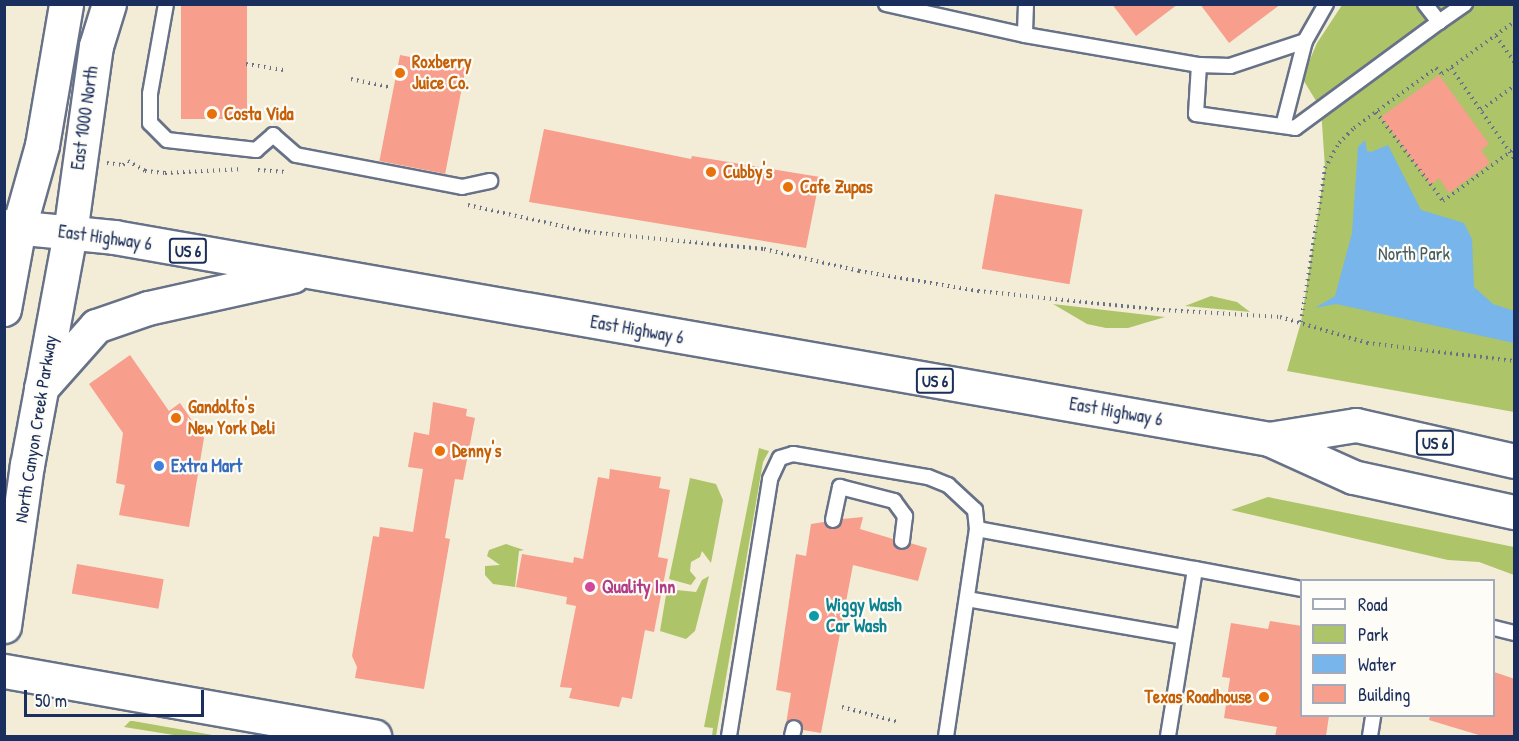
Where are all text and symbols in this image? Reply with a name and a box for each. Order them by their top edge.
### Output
place label: Roxberry Juice Co. [412,52,472,94]
street label: East 1000 North [67,65,103,171]
marker: Roxberry Juice Co. [393,66,407,80]
place label: Costa Vida [224,103,294,125]
marker: Costa Vida [205,107,219,121]
place label: Cubby's [723,161,772,183]
marker: Cubby's [704,165,718,179]
place label: Cafe Zupas [800,176,873,198]
marker: Cafe Zupas [781,180,795,194]
street label: East Highway 6 [57,221,153,255]
road number: US 6 [168,238,207,264]
park label: North Park [1378,243,1450,265]
street label: East Highway 6 [589,311,685,349]
street label: North Canyon Creek Parkway [10,334,62,524]
road number: US 6 [916,368,954,394]
street label: East Highway 6 [1068,393,1164,431]
place label: Gandolfo's New York Deli [188,397,275,440]
marker: Gandolfo's New York Deli [169,411,183,425]
road number: US 6 [1416,430,1454,456]
place label: Denny's [452,440,501,462]
marker: Denny's [433,444,447,458]
place label: Extra Mart [171,455,242,477]
marker: Extra Mart [152,459,166,473]
place label: Quality Inn [602,576,675,598]
legend [1300,579,1495,717]
marker: Quality Inn [583,580,597,594]
text: Road [1358,592,1388,617]
place label: Wiggy Wash Car Wash [826,595,902,638]
marker: Wiggy Wash Car Wash [807,609,821,623]
text: Park [1358,622,1388,647]
text: Water [1358,652,1396,677]
scale bar [27,678,207,716]
text: Building [1358,682,1410,707]
place label: Texas Roadhouse [1145,686,1252,708]
text: 50 m [35,688,67,713]
marker: Texas Roadhouse [1257,690,1271,704]

